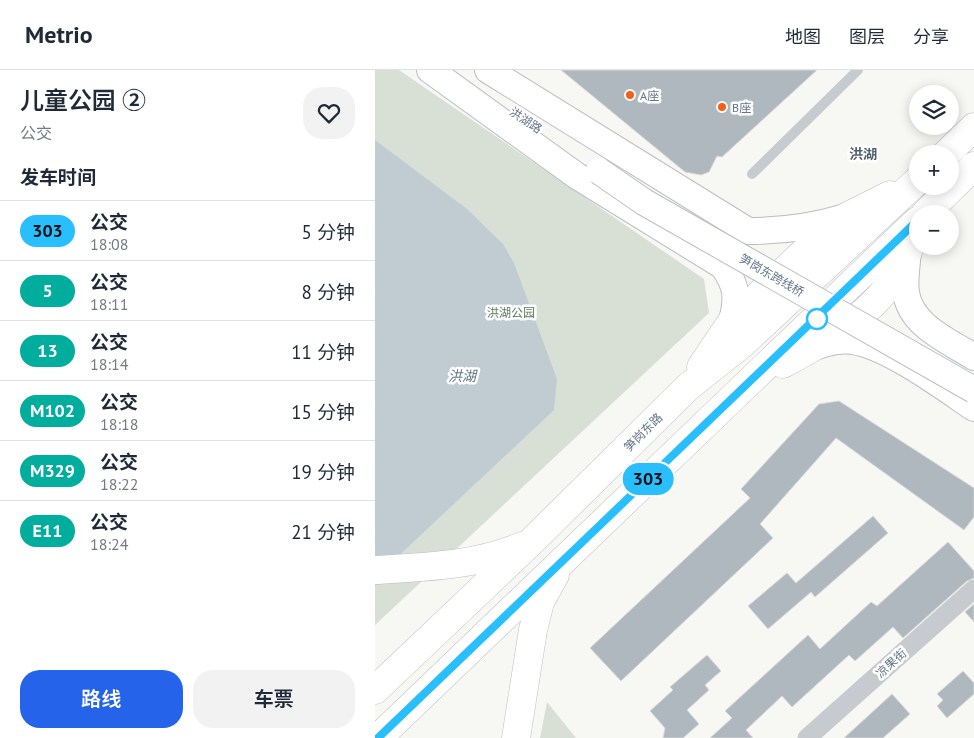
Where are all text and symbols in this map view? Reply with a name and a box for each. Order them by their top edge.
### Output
text: Metrio [25,19,93,50]
text: 地图 [785,25,821,48]
text: 图层 [849,25,885,48]
text: 分享 [913,25,949,48]
text: 儿童公园 ② [20,85,146,116]
map controls [909,85,959,255]
button: layers [909,85,959,135]
button: heart [303,87,355,139]
place label: A座 [640,88,659,103]
marker: A座 [624,89,636,101]
place label: B座 [732,100,751,115]
marker: B座 [716,101,728,113]
street label: 洪湖路 [507,104,545,136]
text: 公交 [20,123,52,143]
district label: 洪湖 [849,145,877,163]
button: + [909,145,959,195]
text: 发车时间 [20,165,96,189]
button: − [909,205,959,255]
text: 公交 [90,210,128,234]
text: 303 [32,219,63,242]
text: 5 分钟 [302,220,355,244]
text: 18:08 [90,234,128,254]
street label: 笋岗东跨线桥 [737,251,807,299]
text: 公交 [90,270,128,294]
text: 5 [42,279,53,302]
text: 8 分钟 [302,280,355,304]
text: 18:11 [90,294,128,314]
park label: 洪湖公园 [487,305,535,320]
unlabelled marker [806,308,828,330]
text: 公交 [90,330,128,354]
text: 13 [37,339,58,362]
text: 11 分钟 [291,340,355,364]
text: 18:14 [90,354,128,374]
water label: 洪湖 [448,367,478,385]
text: 公交 [100,390,138,414]
text: M102 [30,399,75,422]
text: 15 分钟 [291,400,355,424]
street label: 笋岗东路 [621,410,665,454]
text: 18:18 [100,414,138,434]
text: 公交 [100,450,138,474]
text: M329 [30,459,75,482]
text: 19 分钟 [291,460,355,484]
line badge: 303 [619,463,677,495]
text: 303 [633,467,663,490]
text: 18:22 [100,474,138,494]
text: 公交 [90,510,128,534]
text: E11 [33,519,62,542]
text: 21 分钟 [291,520,355,544]
text: 18:24 [90,534,128,554]
street label: 凉果街 [873,645,909,681]
button: 路线 [20,670,183,728]
button: 车票 [193,670,355,728]

